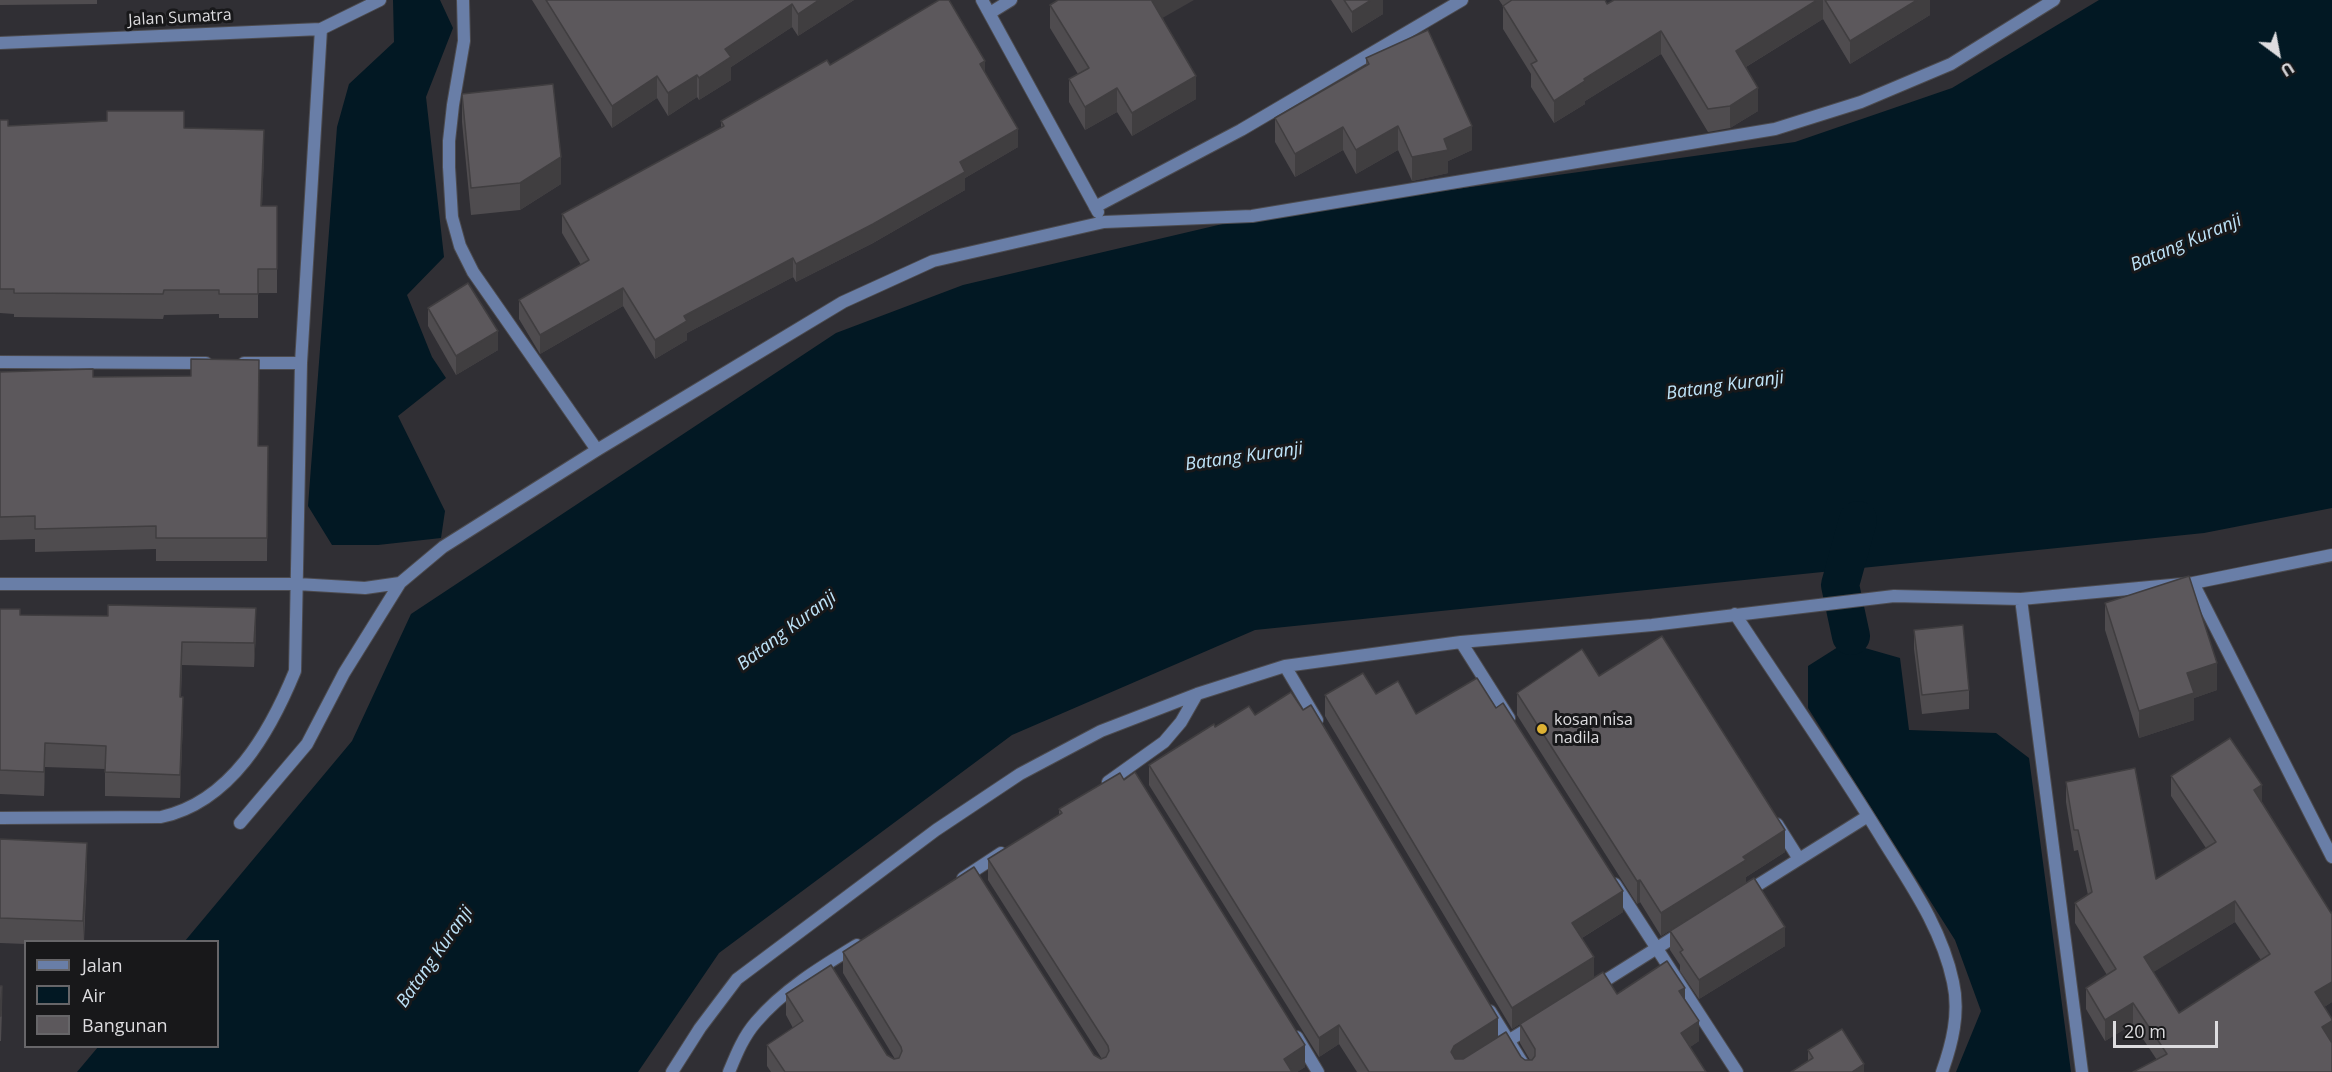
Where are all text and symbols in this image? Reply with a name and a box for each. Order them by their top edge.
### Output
street label: Jalan Sumatra [128,6,232,30]
north arrow [2248,24,2308,84]
text: U [2277,57,2298,82]
water label: Batang Kuranji [2127,210,2245,276]
water label: Batang Kuranji [1665,367,1785,405]
water label: Batang Kuranji [1184,438,1304,476]
water label: Batang Kuranji [733,587,841,675]
place label: kosan nisa nadila [1554,710,1633,748]
marker: kosan nisa nadila [1535,722,1549,736]
water label: Batang Kuranji [392,902,478,1012]
legend [24,940,219,1048]
text: Jalan [82,953,122,977]
text: Air [82,983,105,1007]
scale bar [2116,1009,2221,1047]
text: Bangunan [82,1013,168,1037]
text: 20 m [2124,1019,2166,1043]

